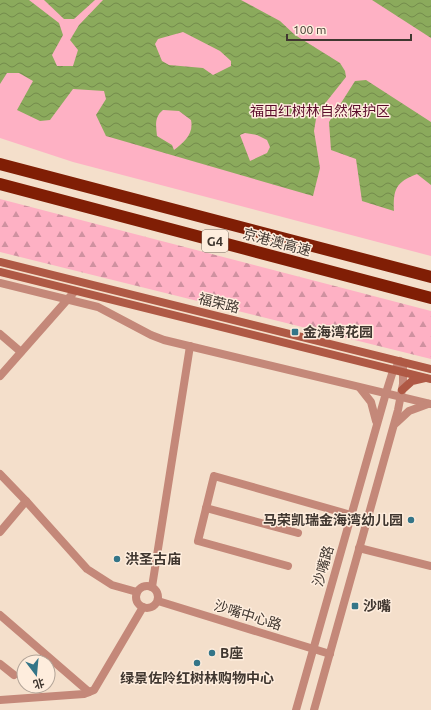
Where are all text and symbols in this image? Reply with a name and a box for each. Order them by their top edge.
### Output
scale bar [287,16,411,42]
text: 100 m [293,23,326,36]
park label: 福田红树林自然保护区 [250,103,390,119]
street label: 京港澳高速 [241,225,313,259]
road number: G4 [202,230,228,252]
street label: 福荣路 [197,290,241,316]
place label: 金海湾花园 [303,324,373,340]
marker: 金海湾花园 [290,327,300,337]
place label: 马荣凯瑞金海湾幼儿园 [263,512,403,528]
marker: 马荣凯瑞金海湾幼儿园 [406,515,416,525]
street label: 沙嘴路 [310,544,336,588]
place label: 洪圣古庙 [125,551,181,567]
marker: 洪圣古庙 [112,554,122,564]
street label: 沙嘴中心路 [212,597,284,633]
place label: 沙嘴 [363,598,391,614]
marker: 沙嘴 [350,601,360,611]
place label: B座 [220,645,243,661]
marker: B座 [207,648,217,658]
north arrow [16,654,56,694]
marker: 绿景佐阾红树林购物中心 [192,658,202,668]
place label: 绿景佐阾红树林购物中心 [120,670,274,686]
text: 北 [32,676,46,691]

